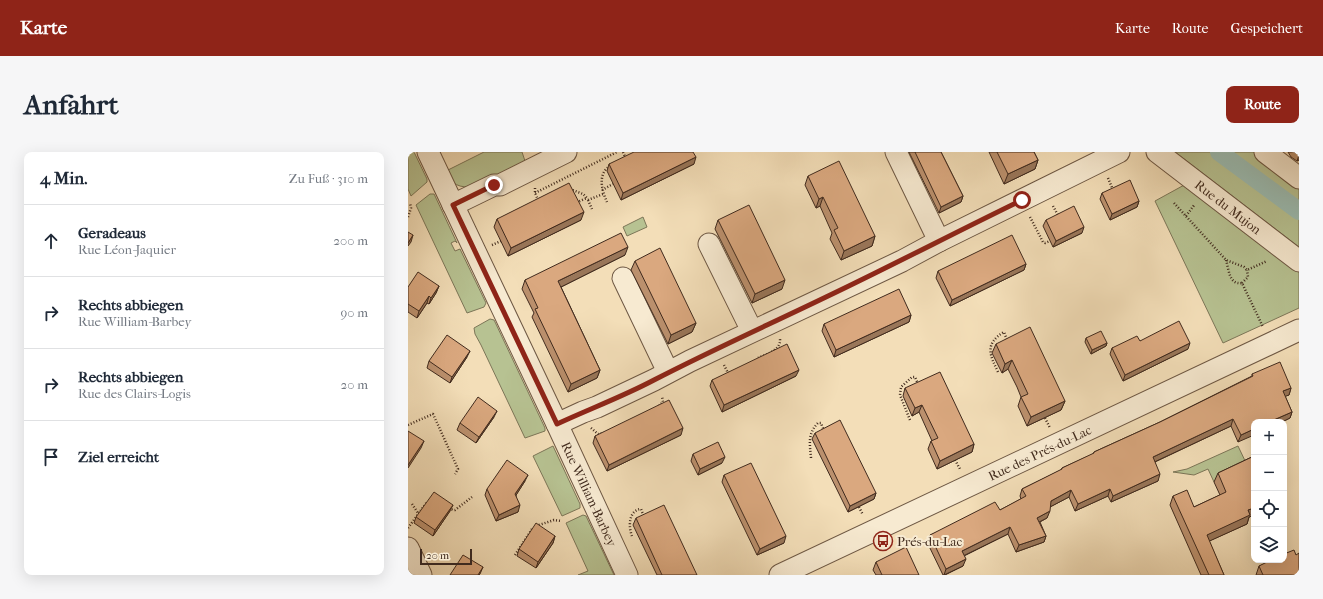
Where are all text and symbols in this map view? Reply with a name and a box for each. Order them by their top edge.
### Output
text: Karte [20,17,67,39]
text: Karte [1115,20,1150,37]
text: Route [1172,20,1209,37]
text: Gespeichert [1231,20,1303,37]
button: Route [1226,86,1299,123]
text: Anfahrt [24,88,118,121]
text: 4 Min. [40,168,87,188]
text: Zu Fuß · 310 m [289,171,368,186]
route end [485,176,503,194]
street label: Rue du Mujon [1192,177,1265,237]
route start [1013,191,1031,209]
text: Geradeaus [78,224,146,242]
icon: ahead [40,230,62,252]
text: 200 m [333,233,368,248]
text: Rue Léon-Jaquier [78,242,176,257]
text: Rechts abbiegen [78,296,183,314]
icon: right [40,302,62,324]
text: 90 m [340,305,368,320]
text: Rue William-Barbey [78,314,191,329]
text: Rechts abbiegen [78,368,183,386]
icon: right [40,374,62,396]
text: 20 m [341,377,368,392]
text: Rue des Clairs-Logis [78,386,191,401]
map controls [1251,419,1287,563]
button: + [1251,419,1287,455]
street label: Rue des Prés-du-Lac [986,422,1094,483]
street label: Rue William-Barbey [559,439,621,549]
icon: arrive [40,446,62,468]
text: Ziel erreicht [78,448,159,466]
button: − [1251,455,1287,491]
button: locate [1251,491,1287,527]
button: layers [1251,527,1287,563]
bus stop icon: Prés-du-Lac [872,530,894,552]
place label: Prés-du-Lac [897,534,963,549]
scale bar [420,547,472,566]
text: 20 m [426,549,449,562]

